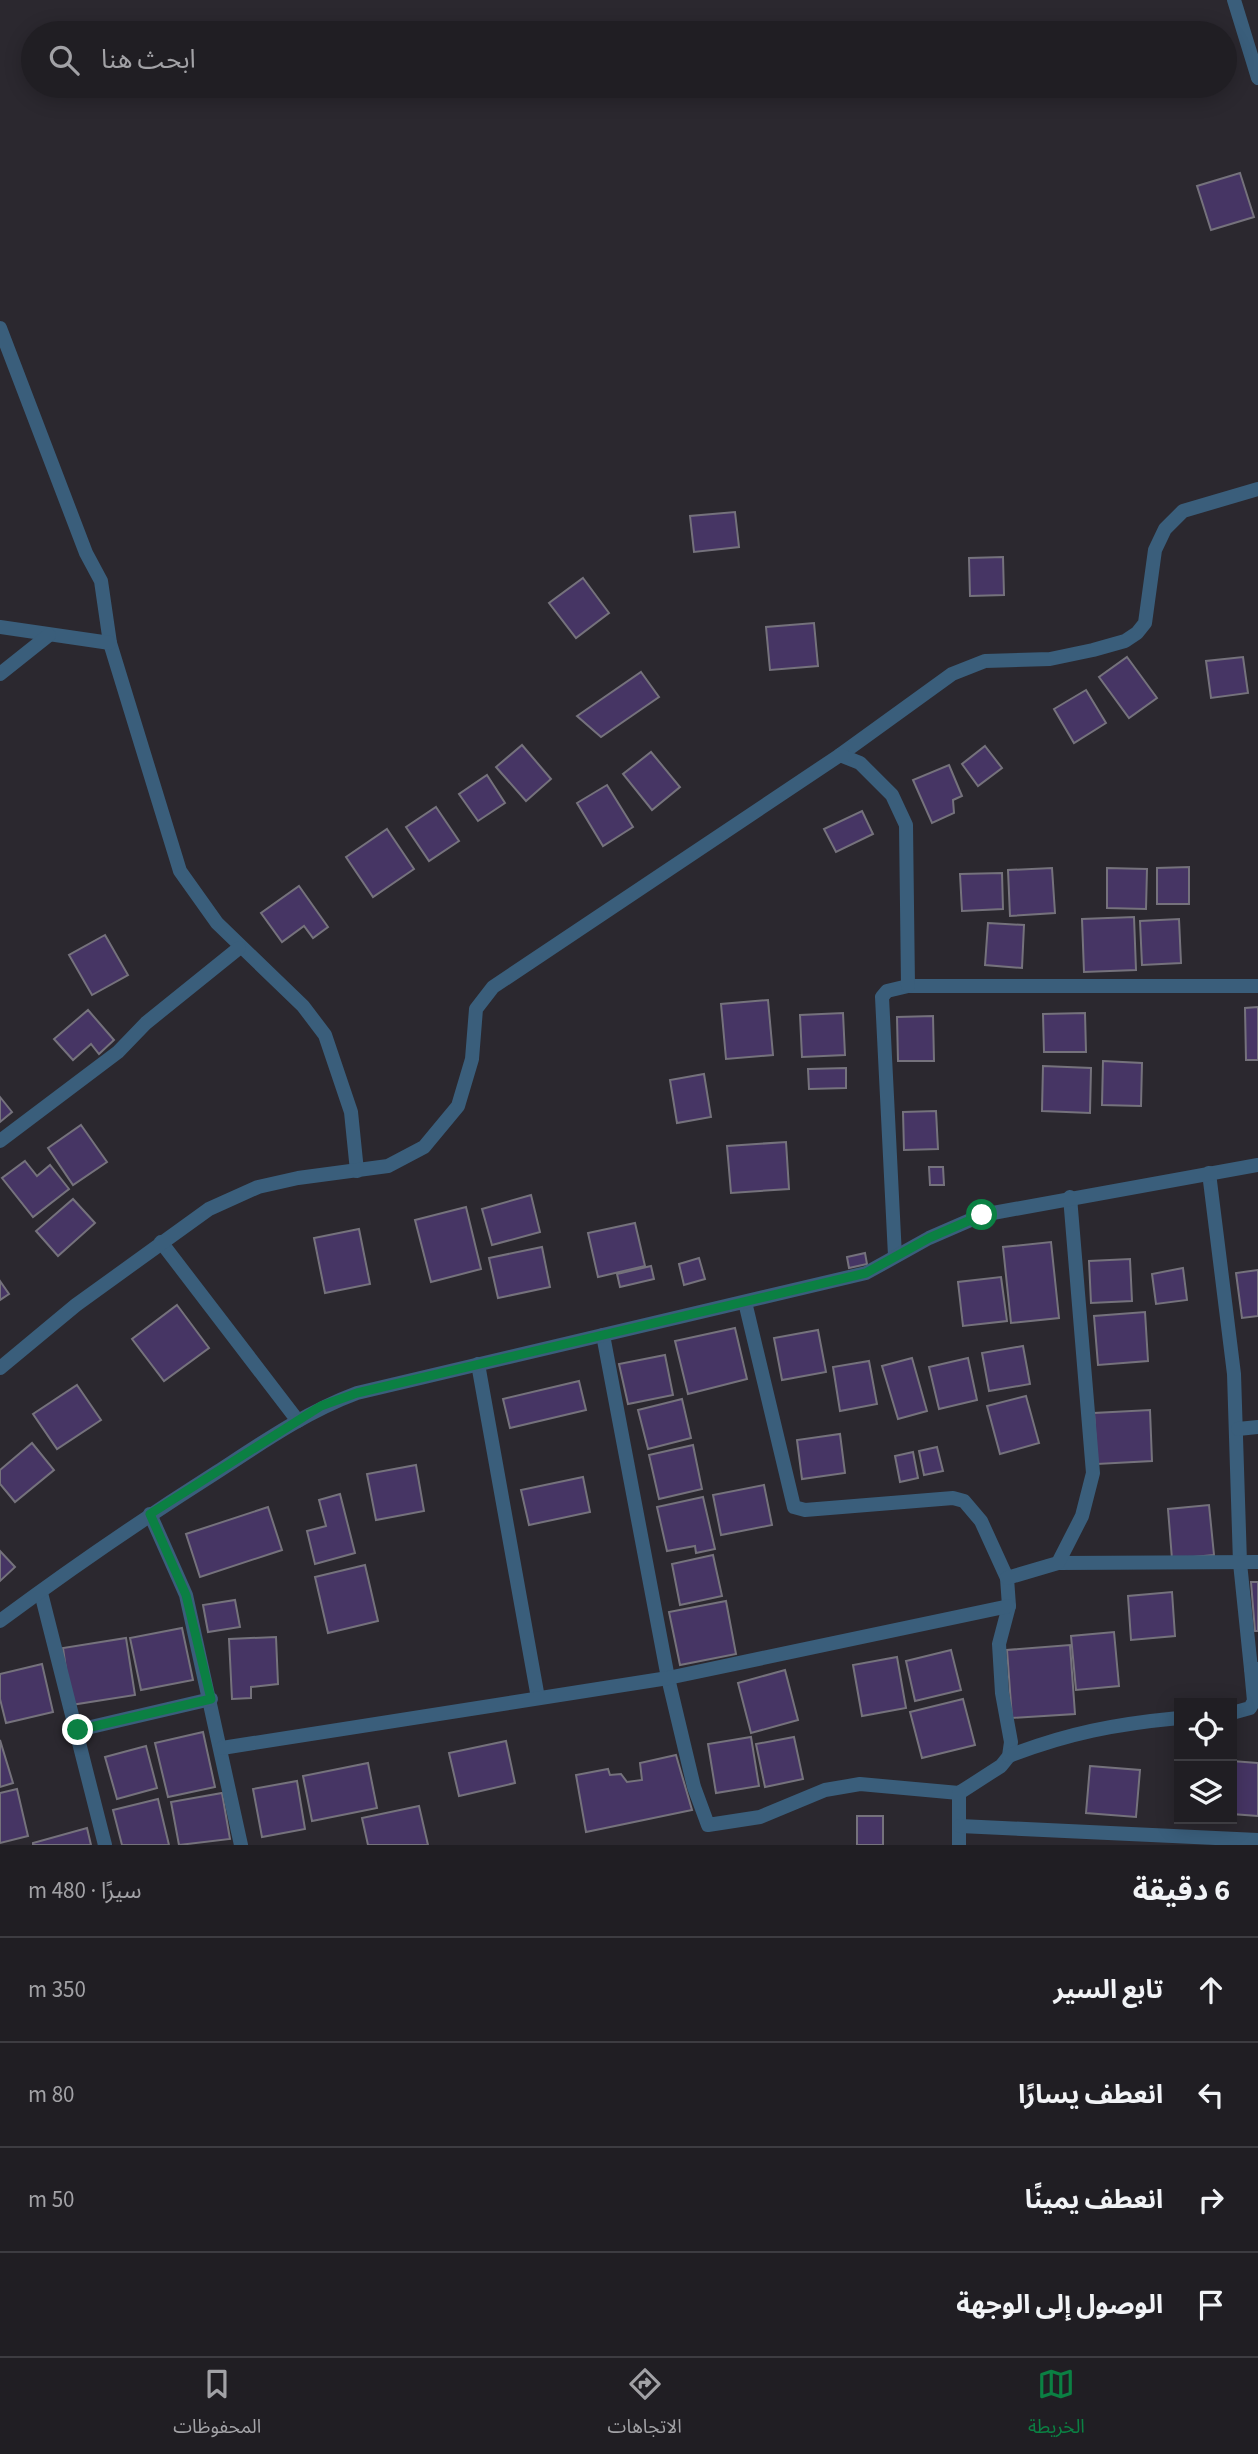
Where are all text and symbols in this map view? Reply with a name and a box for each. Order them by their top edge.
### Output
search box [21,21,1237,98]
icon: search [45,41,83,79]
text: ابحث هنا [101,41,196,78]
route start [966,1199,997,1230]
map controls [1174,1698,1237,1824]
button: locate [1174,1698,1237,1761]
route end [62,1714,93,1745]
button: layers [1174,1761,1237,1824]
text: 6 دقيقة [1133,1869,1230,1912]
text: سيرًا · 480 m [28,1874,142,1907]
text: تابع السير [1053,1971,1163,2008]
icon: ahead [1192,1971,1230,2009]
text: 350 m [28,1973,86,2006]
text: انعطف يسارًا [1018,2076,1163,2113]
icon: left [1192,2076,1230,2114]
text: 80 m [28,2078,75,2111]
text: انعطف يمينًا [1025,2181,1163,2218]
icon: right [1192,2181,1230,2219]
text: 50 m [28,2183,75,2216]
text: الوصول إلى الوجهة [956,2286,1163,2323]
icon: arrive [1192,2286,1230,2324]
tab: المحفوظات [173,2365,261,2447]
tab: الاتجاهات [608,2365,682,2447]
tab: الخريطة [1028,2365,1085,2447]

